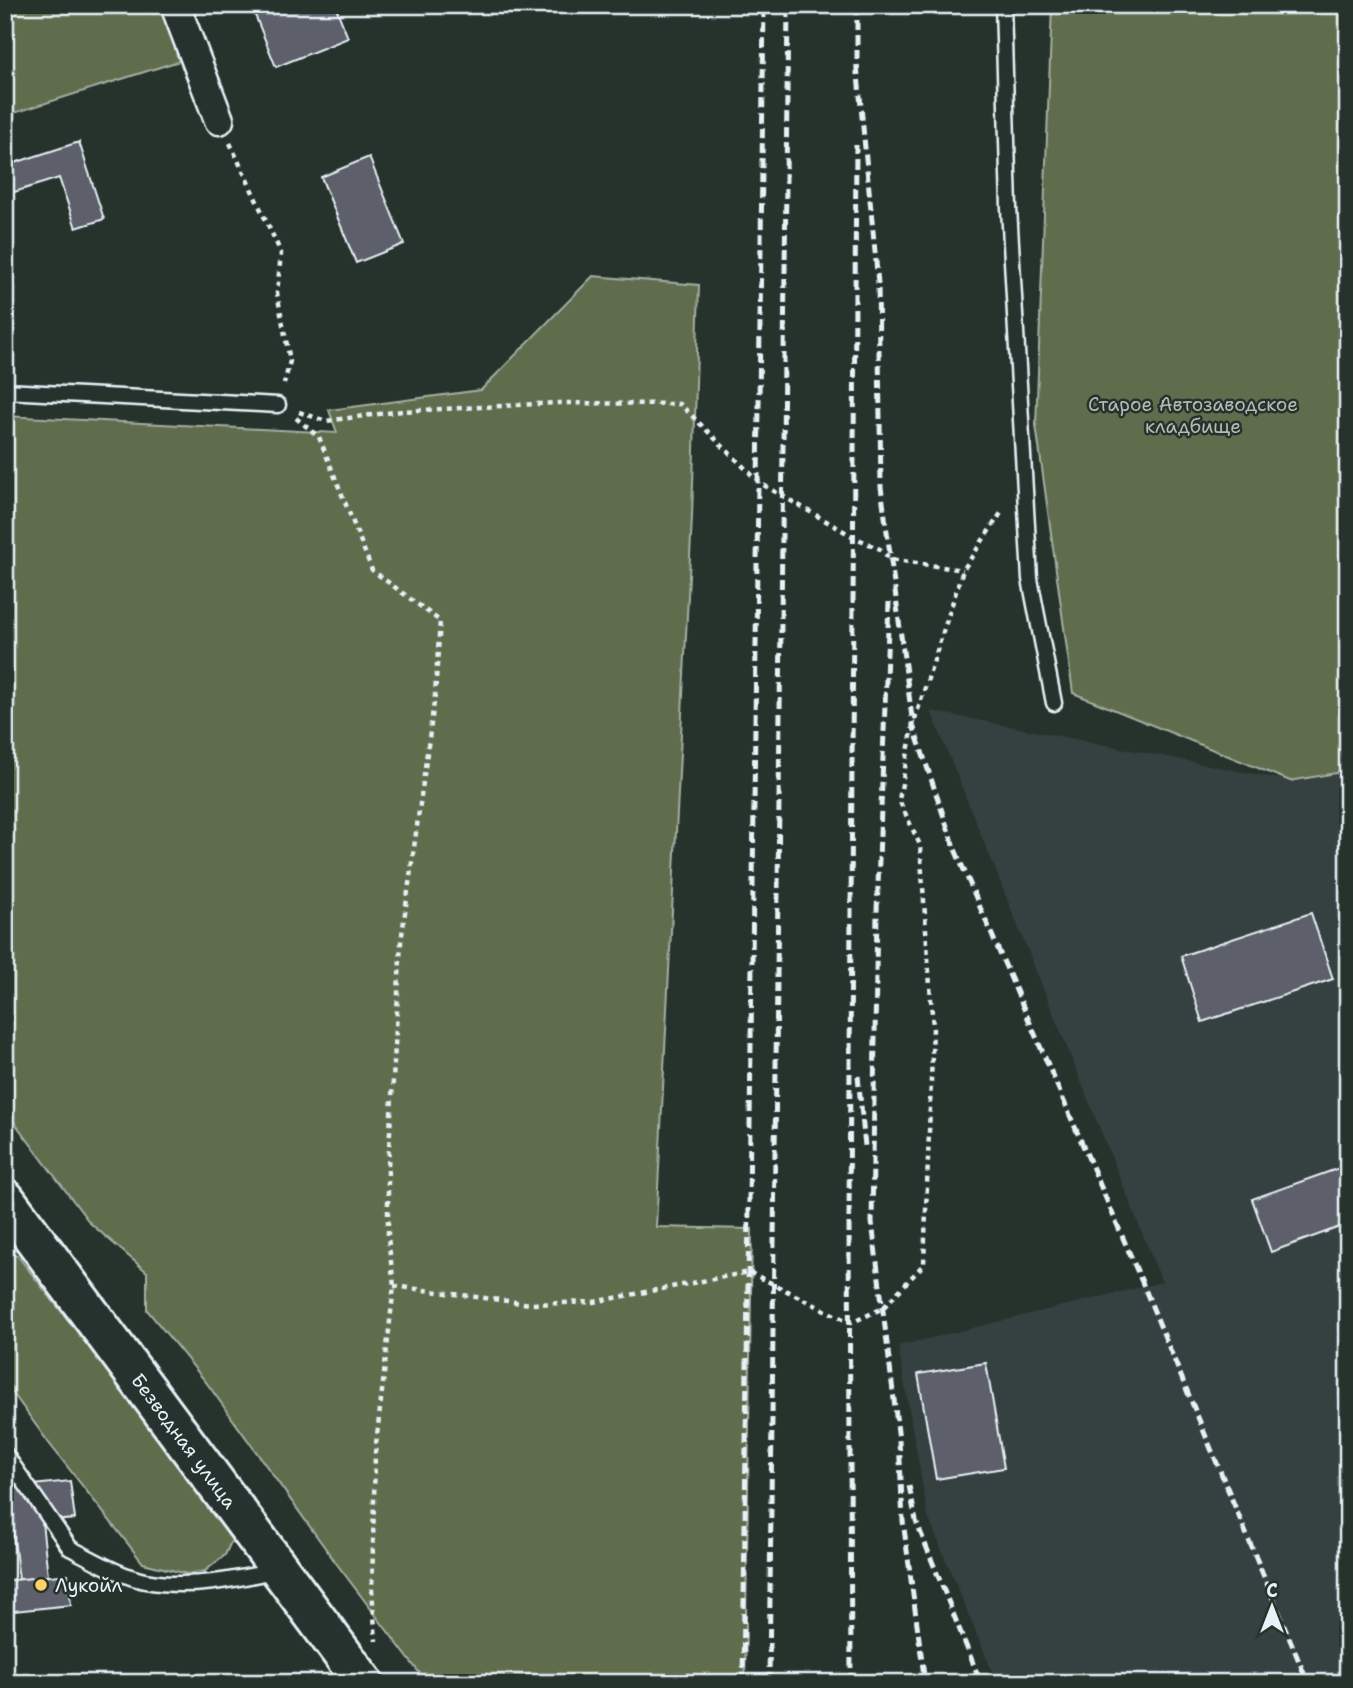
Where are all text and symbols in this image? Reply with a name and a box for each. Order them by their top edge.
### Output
park label: Старое Автозаводское кладбище [1088,392,1298,439]
street label: Безводная улица [125,1368,242,1514]
north arrow [1238,1572,1308,1642]
place label: Лукойл [55,1573,123,1598]
marker: Лукойл [33,1577,49,1593]
text: С [1266,1578,1278,1603]

